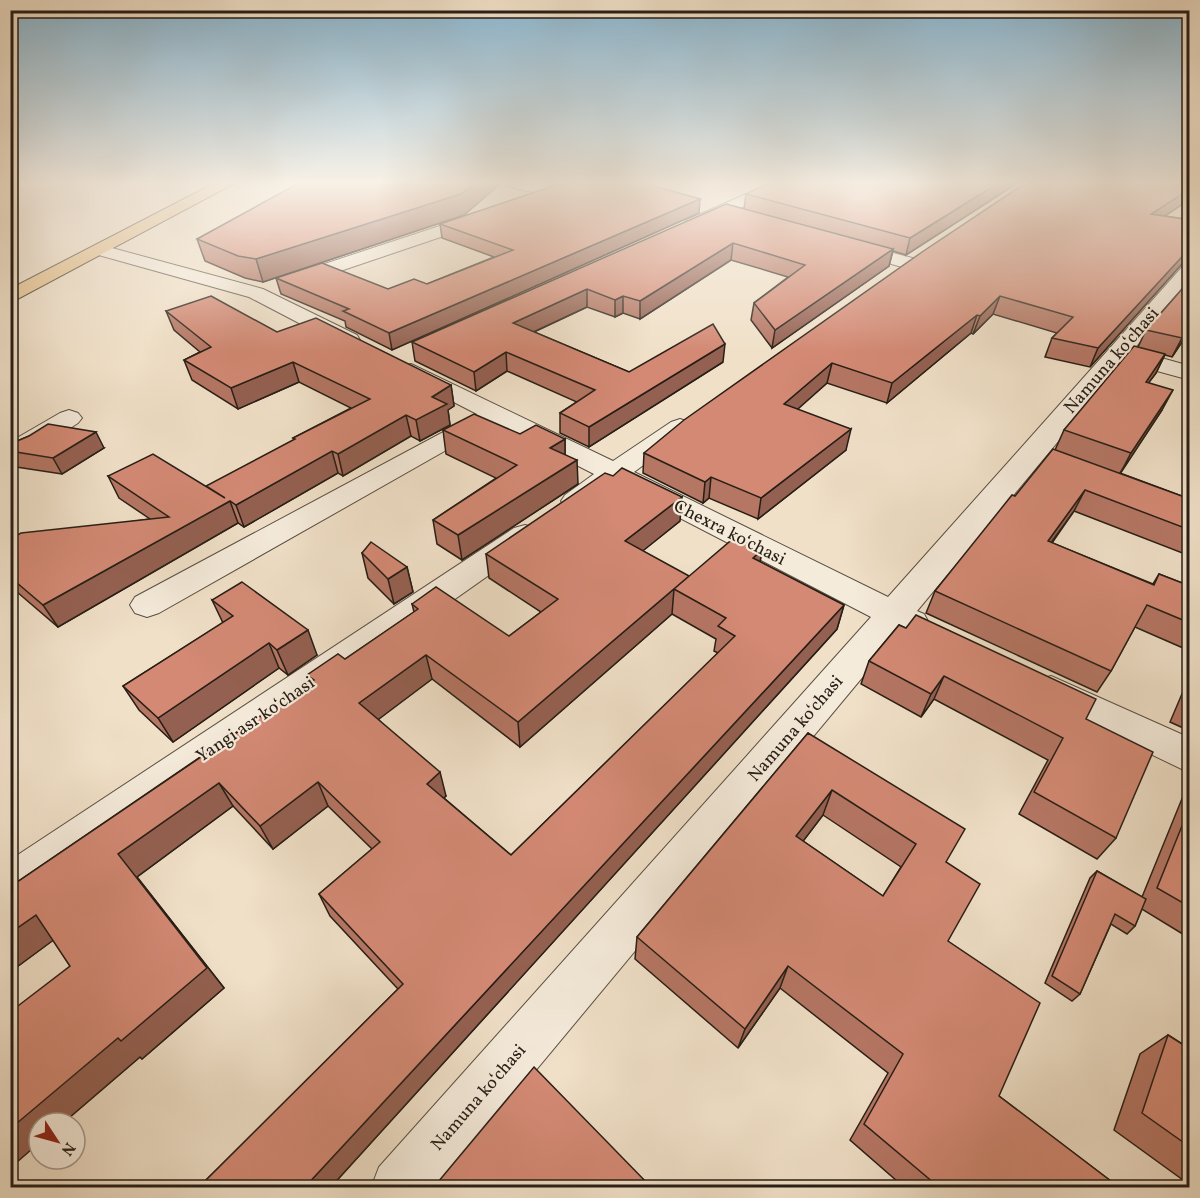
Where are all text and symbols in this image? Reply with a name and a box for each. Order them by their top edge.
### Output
street label: Namuna koʻchasi [1059,302,1166,420]
street label: Chexra koʻchasi [669,494,790,572]
street label: Namuna koʻchasi [743,670,850,788]
street label: Yangi asr koʻchasi [192,671,320,769]
street label: Namuna koʻchasi [426,1039,533,1157]
north arrow [27,1111,87,1171]
text: N [55,1137,80,1160]

